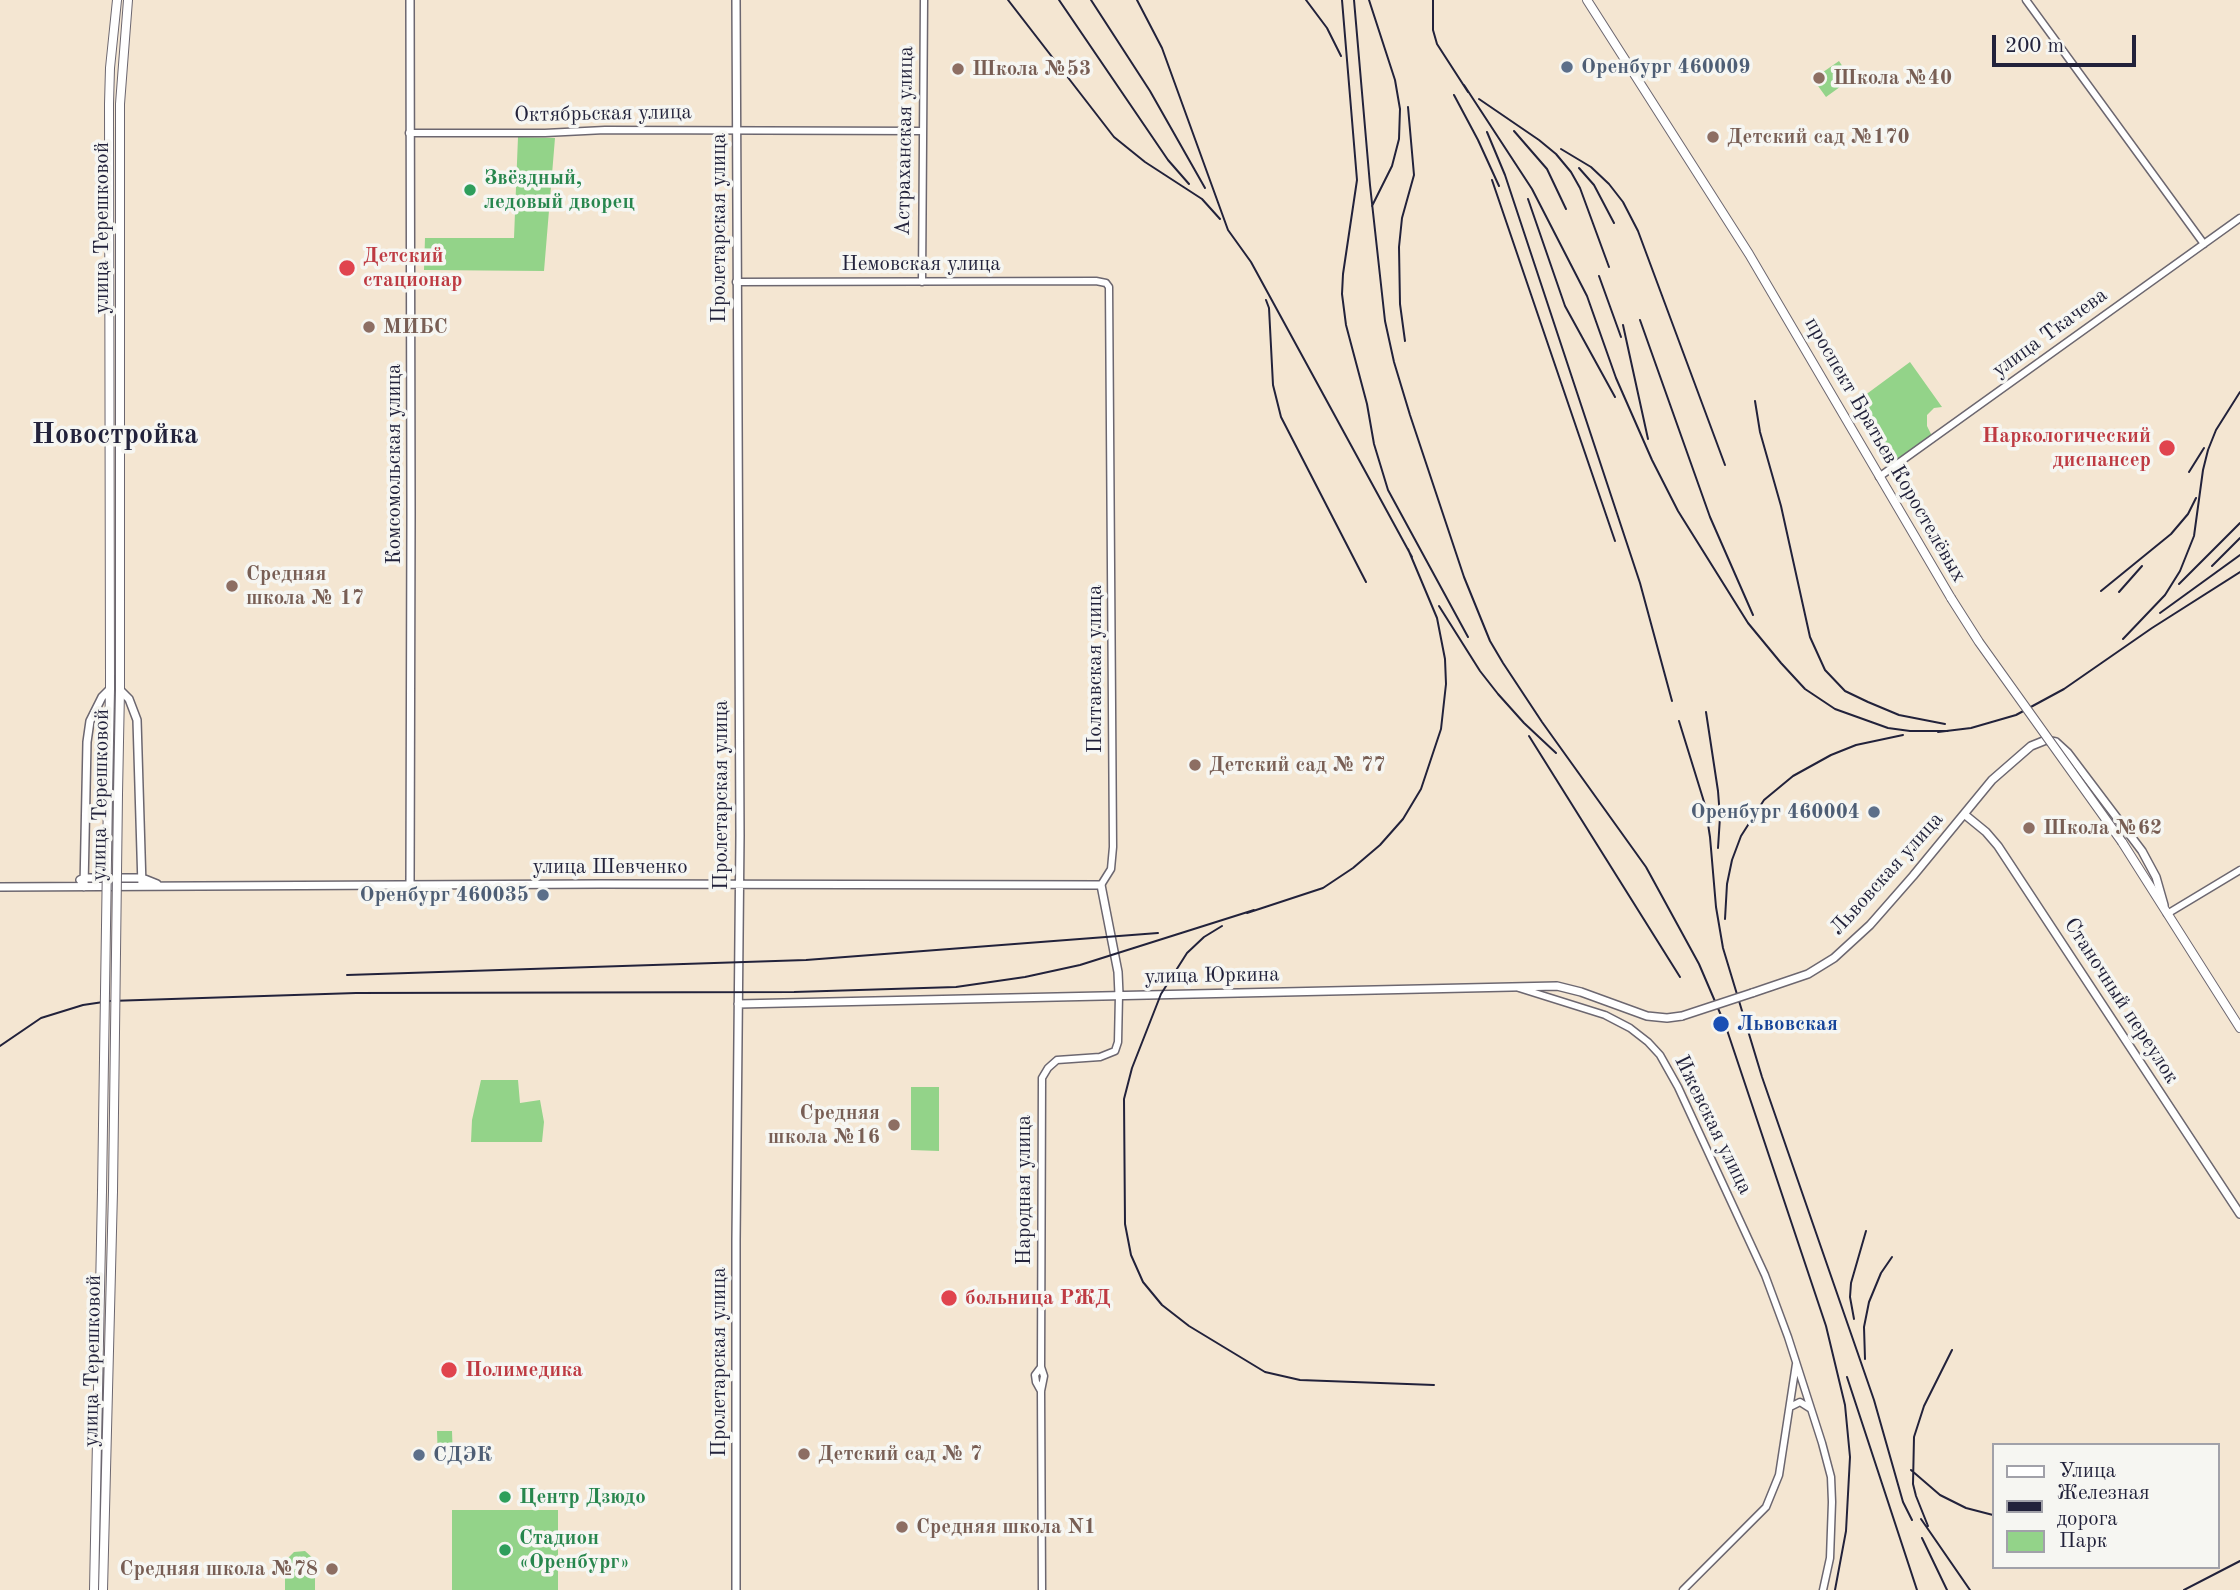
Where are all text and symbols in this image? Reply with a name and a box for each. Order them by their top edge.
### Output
scale bar [1995,21,2138,65]
text: 200 m [2005,36,2064,57]
street label: Астраханская улица [891,46,919,236]
place label: Оренбург 460009 [1581,54,1751,80]
place label: Школа №53 [972,56,1091,82]
marker: Оренбург 460009 [1559,59,1575,75]
marker: Школа №53 [950,61,966,77]
place label: Школа №40 [1833,65,1952,91]
marker: Школа №40 [1811,70,1827,86]
street label: Октябрьская улица [514,100,692,128]
place label: Детский сад №170 [1727,124,1910,150]
marker: Детский сад №170 [1705,129,1721,145]
street label: Пролетарская улица [706,133,732,323]
street label: улица Терешковой [89,142,115,314]
place label: Звёздный, ледовый дворец [484,165,635,215]
marker: Звёздный, ледовый дворец [462,182,478,198]
place label: Детский стационар [363,243,463,293]
street label: Немовская улица [841,251,1001,277]
marker: Детский стационар [337,258,357,278]
street label: улица Ткачева [1988,283,2112,383]
street label: проспект Братьев Коростелёвых [1799,313,1971,587]
place label: МИБС [383,314,448,340]
marker: МИБС [361,319,377,335]
street label: Комсомольская улица [381,364,407,564]
district label: Новостройка [32,419,198,453]
place label: Наркологический диспансер [1982,423,2151,473]
marker: Наркологический диспансер [2157,438,2177,458]
place label: Средняя школа № 17 [246,561,364,611]
marker: Средняя школа № 17 [224,578,240,594]
street label: Полтавская улица [1082,585,1108,753]
street label: Пролетарская улица [708,700,734,890]
street label: улица Терешковой [87,709,115,881]
place label: Детский сад № 77 [1209,752,1385,778]
marker: Детский сад № 77 [1187,757,1203,773]
place label: Оренбург 460004 [1690,799,1860,825]
marker: Оренбург 460004 [1866,804,1882,820]
street label: Львовская улица [1825,807,1949,941]
place label: Школа №62 [2043,815,2162,841]
marker: Школа №62 [2021,820,2037,836]
street label: улица Шевченко [532,854,688,880]
place label: Оренбург 460035 [359,882,529,908]
marker: Оренбург 460035 [535,887,551,903]
street label: Станочный переулок [2058,913,2184,1089]
street label: улица Юркина [1144,962,1280,990]
place label: Львовская [1737,1011,1838,1037]
marker: Львовская [1711,1014,1731,1034]
street label: Ижевская улица [1668,1051,1758,1199]
place label: Средняя школа №16 [768,1100,880,1150]
street label: Народная улица [1011,1115,1037,1265]
marker: Средняя школа №16 [886,1117,902,1133]
street label: Пролетарская улица [706,1267,732,1457]
street label: улица Терешковой [79,1275,107,1447]
place label: больница РЖД [965,1285,1111,1311]
marker: больница РЖД [939,1288,959,1308]
place label: Полимедика [465,1357,583,1383]
marker: Полимедика [439,1360,459,1380]
place label: Детский сад № 7 [818,1441,982,1467]
place label: СДЭК [433,1442,492,1468]
legend [1992,1443,2219,1569]
marker: Детский сад № 7 [796,1446,812,1462]
marker: СДЭК [411,1447,427,1463]
text: Улица [2059,1461,2116,1482]
text: Железная дорога [2057,1483,2150,1530]
place label: Центр Дзюдо [519,1484,646,1510]
marker: Центр Дзюдо [497,1489,513,1505]
place label: Средняя школа N1 [916,1514,1096,1540]
marker: Средняя школа N1 [894,1519,910,1535]
place label: Стадион «Оренбург» [519,1525,630,1575]
text: Парк [2059,1531,2107,1552]
marker: Стадион «Оренбург» [497,1542,513,1558]
place label: Средняя школа №78 [120,1556,318,1582]
marker: Средняя школа №78 [324,1561,340,1577]

